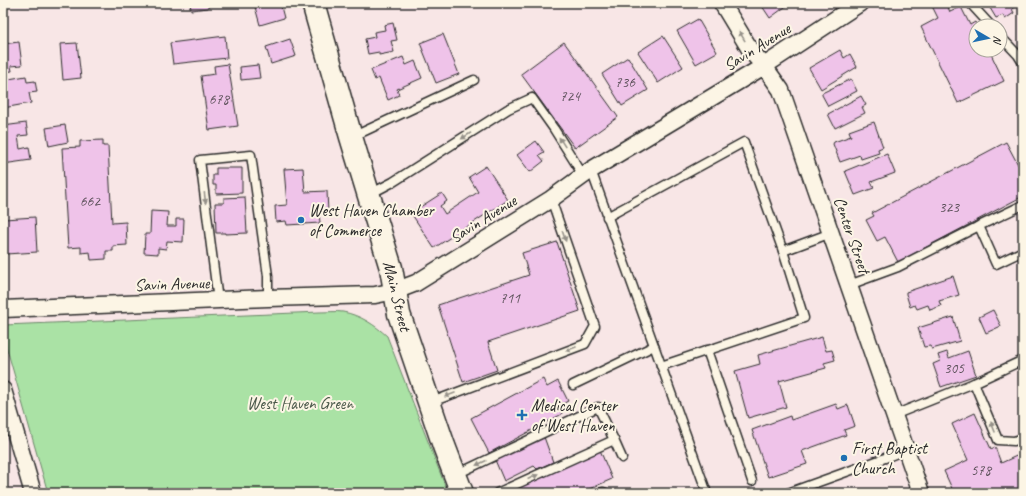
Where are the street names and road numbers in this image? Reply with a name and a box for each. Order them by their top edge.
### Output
street label: Savin Avenue [720,18,796,76]
street label: Savin Avenue [446,190,522,248]
street label: Center Street [829,194,876,278]
street label: Main Street [378,259,416,335]
street label: Savin Avenue [134,272,211,296]

